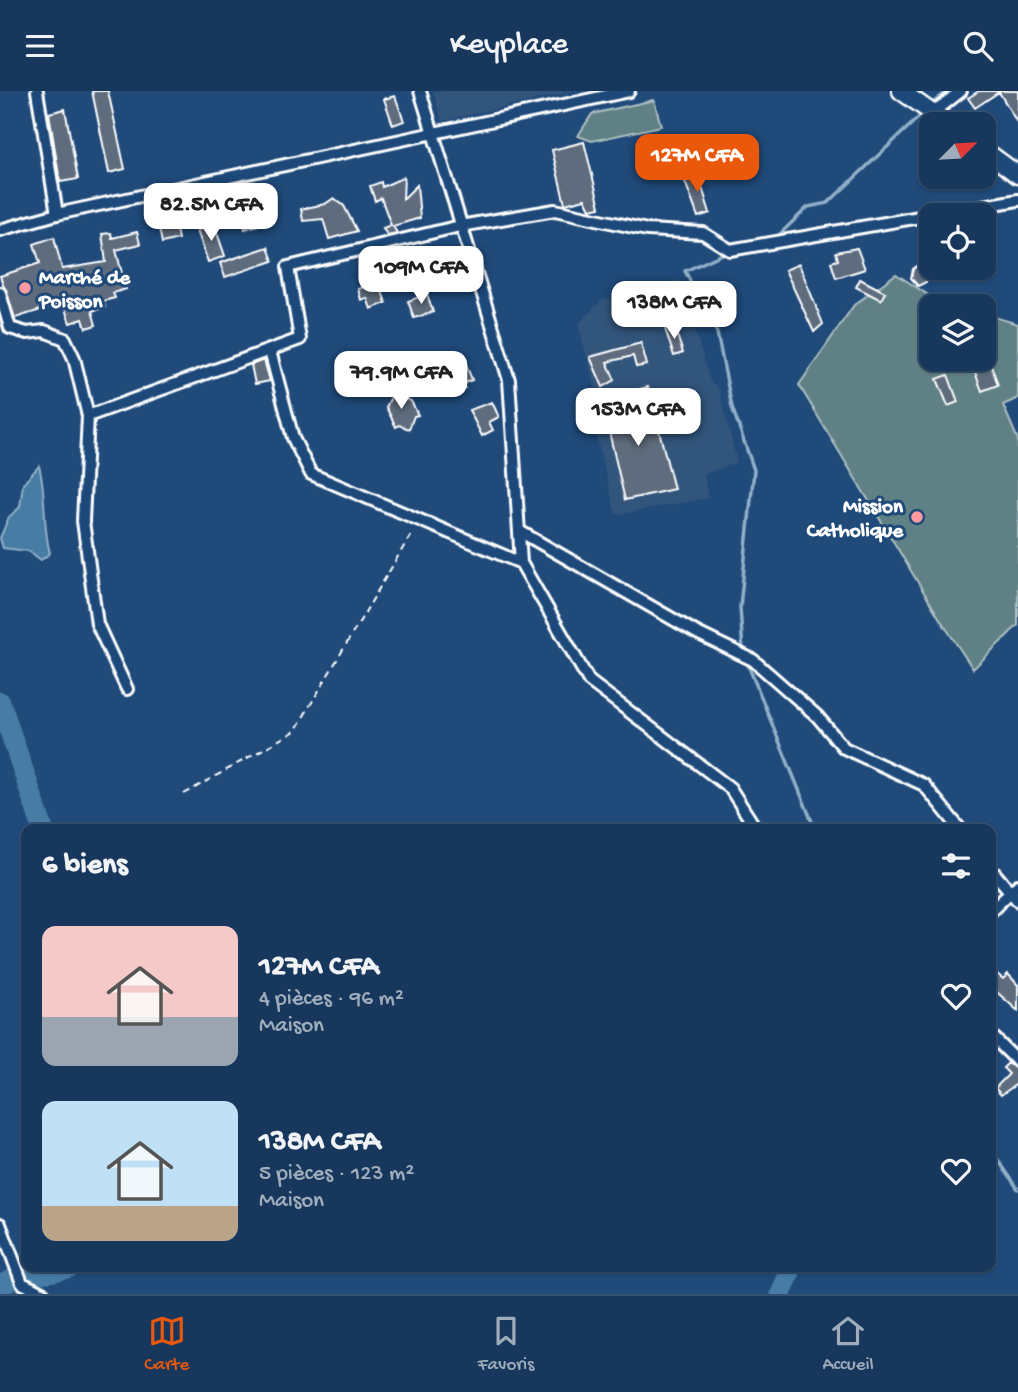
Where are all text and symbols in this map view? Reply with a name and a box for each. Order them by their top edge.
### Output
icon: menu [21,27,59,65]
text: Keyplace [450,27,568,65]
icon: search [959,27,997,65]
north arrow [919,112,996,189]
map controls [919,112,996,371]
pin: 127M CFA [625,134,769,194]
text: 127M CFA [651,143,743,170]
pin: 82.5M CFA [131,183,291,243]
text: 82.5M CFA [160,192,262,219]
button: locate [919,203,996,280]
pin: 109M CFA [349,247,493,306]
text: 109M CFA [374,255,468,282]
place label: Marché de Poisson [38,267,131,316]
marker: Marché de Poisson [17,280,33,296]
pin: 138M CFA [602,281,746,341]
text: 138M CFA [627,290,721,317]
button: layers [919,294,996,371]
pin: 79.9M CFA [321,351,481,411]
text: 79.9M CFA [350,360,452,387]
pin: 153M CFA [566,389,710,448]
text: 153M CFA [592,397,684,424]
place label: Mission Catholique [806,496,904,545]
marker: Mission Catholique [909,509,925,525]
icon: filters [937,847,975,885]
text: 6 biens [42,849,127,884]
text: 127M CFA [259,951,379,986]
icon: home [98,954,182,1038]
icon: heart [937,977,975,1015]
text: 4 pièces · 96 m² [259,986,404,1013]
text: Maison [259,1013,324,1040]
text: 138M CFA [259,1126,380,1161]
icon: home [98,1129,182,1213]
icon: heart [937,1152,975,1190]
text: 5 pièces · 123 m² [259,1161,414,1188]
text: Maison [259,1188,324,1215]
tab: Carte [144,1312,189,1377]
tab: Favoris [478,1312,534,1377]
tab: Accueil [823,1312,874,1377]

